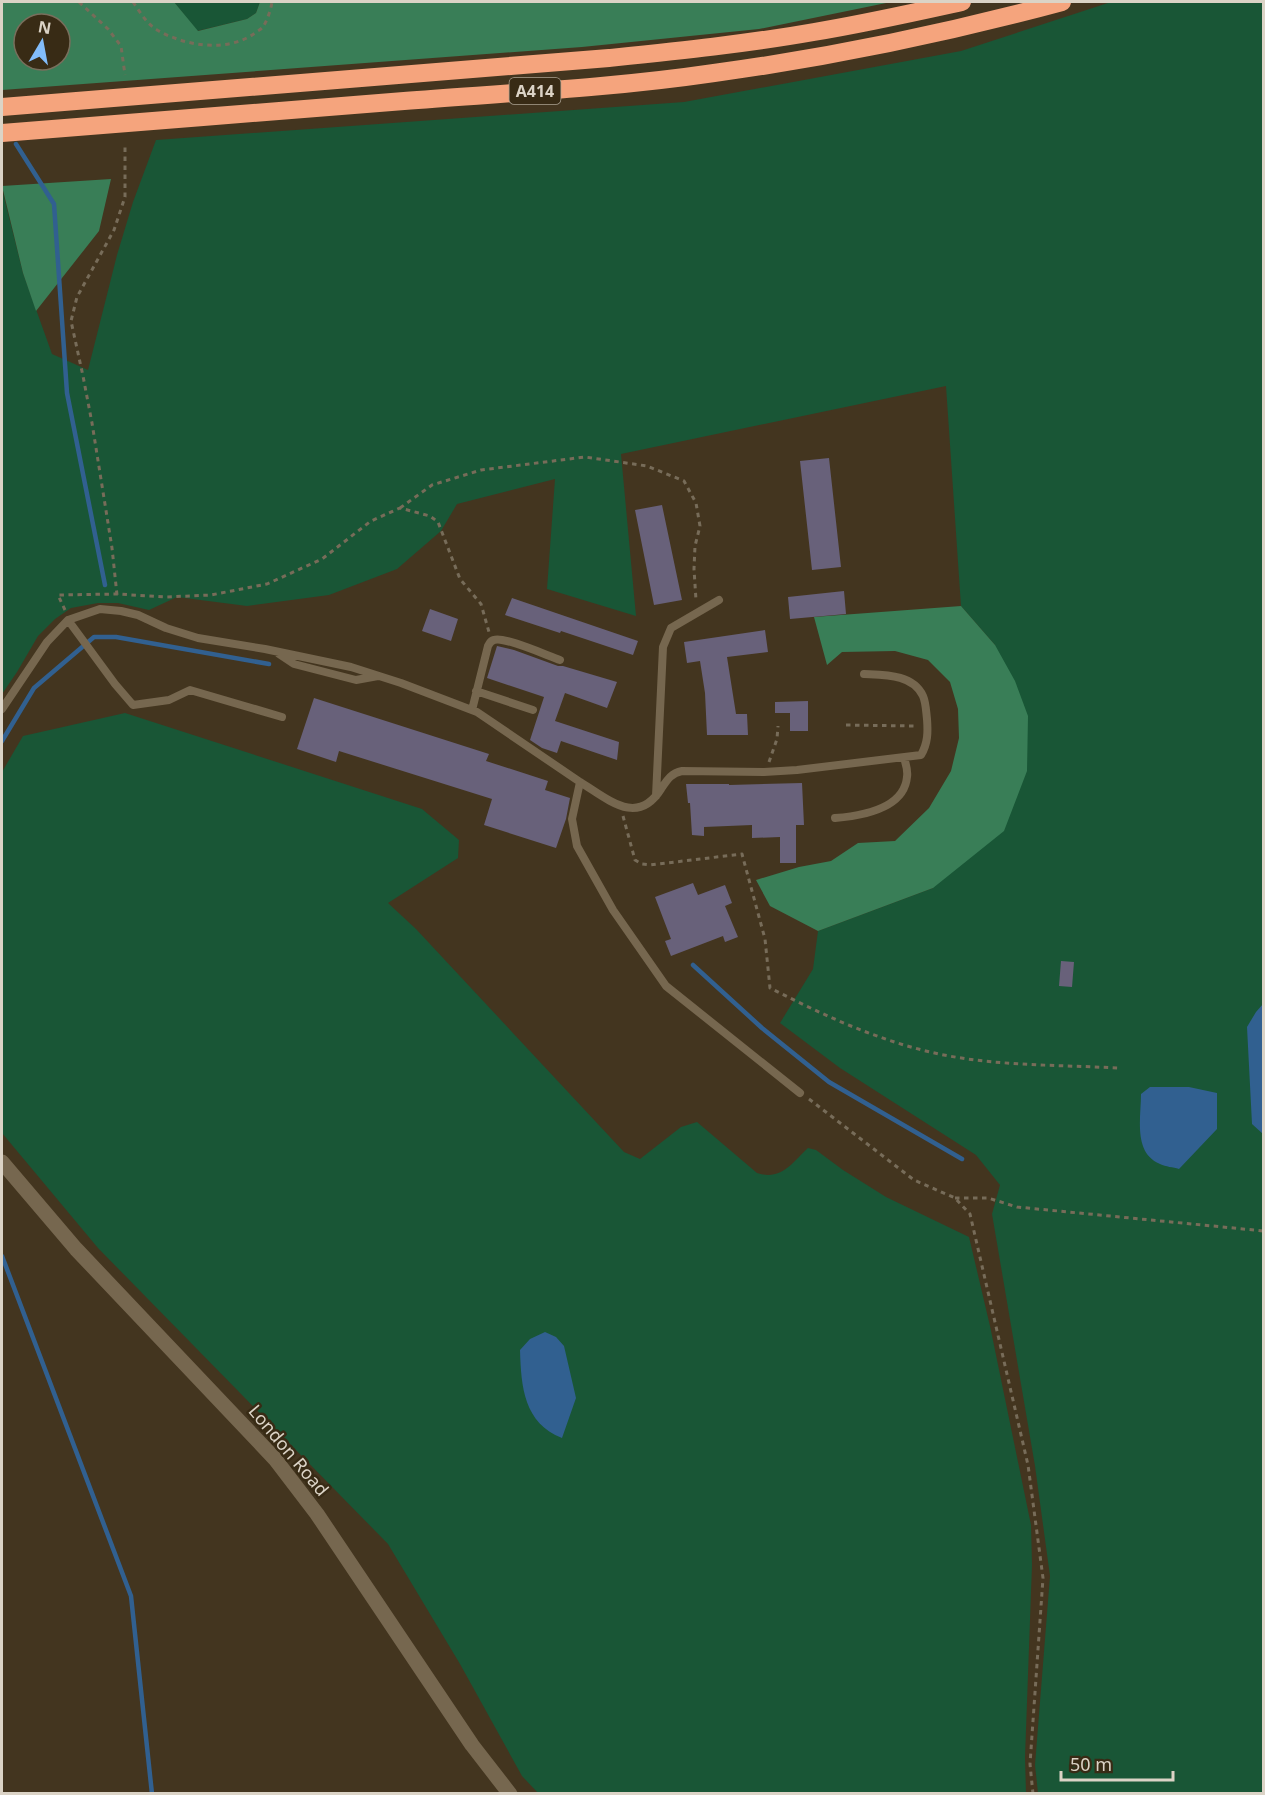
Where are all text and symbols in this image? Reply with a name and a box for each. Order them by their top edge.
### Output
north arrow [12,12,72,72]
text: N [36,15,53,39]
road number: A414 [510,78,560,104]
street label: London Road [244,1399,334,1501]
scale bar [1061,1744,1174,1782]
text: 50 m [1070,1752,1112,1776]

